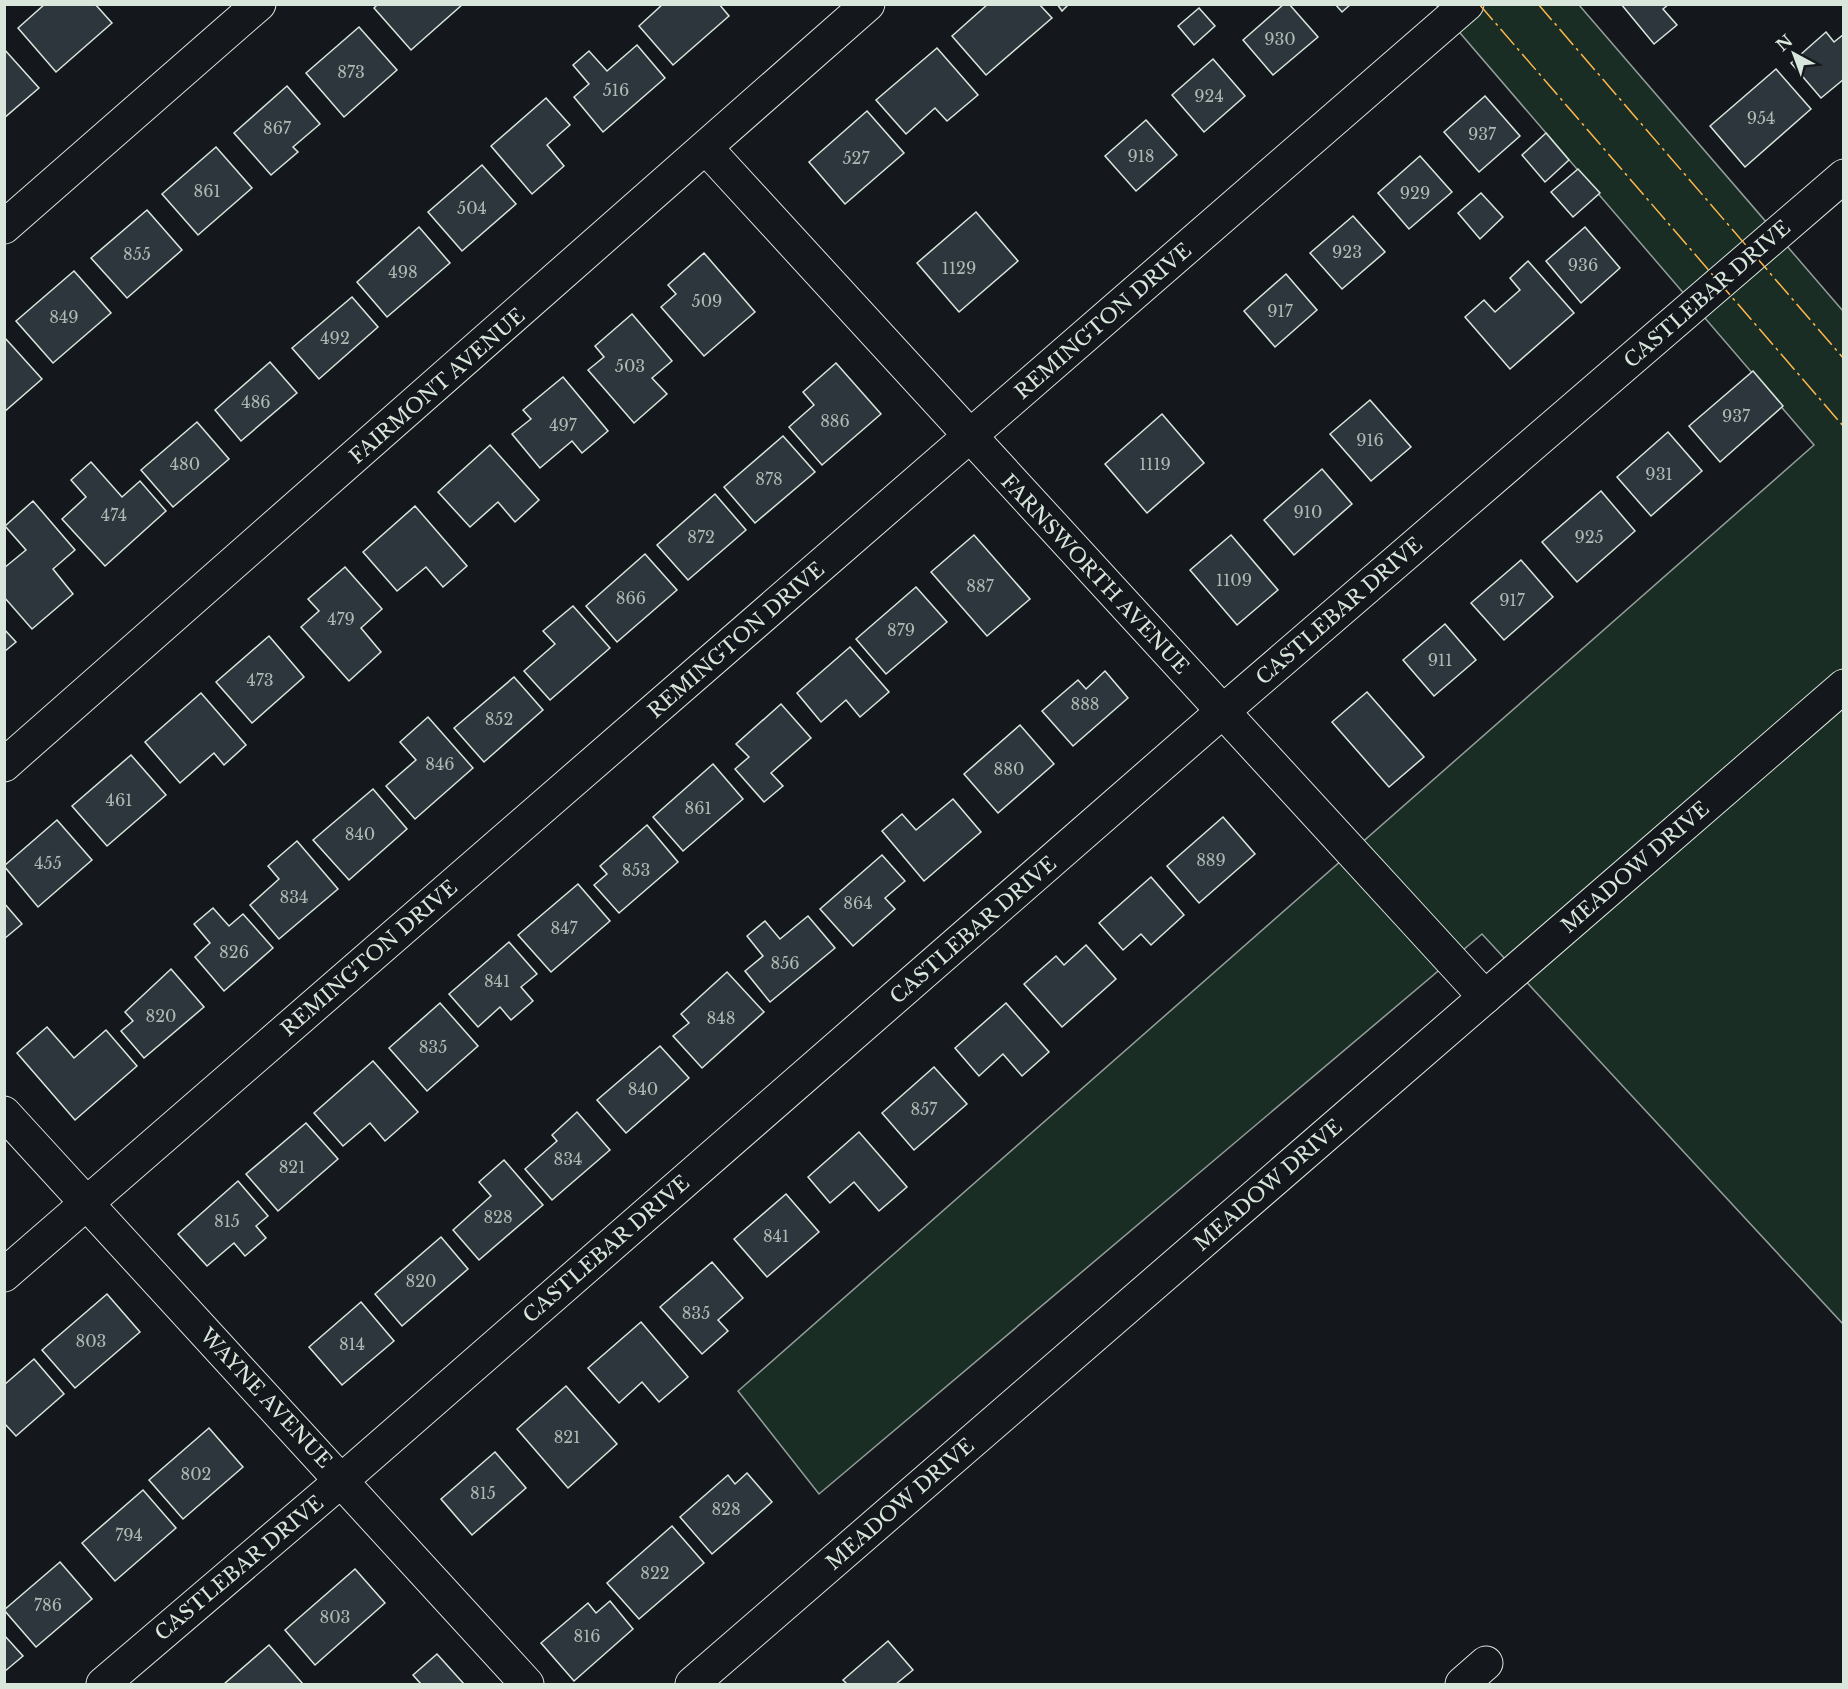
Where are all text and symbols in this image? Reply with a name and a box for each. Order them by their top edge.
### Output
north arrow [1764,24,1824,84]
house number: 930 [1264,29,1296,49]
text: N [1772,30,1796,55]
house number: 873 [337,62,365,82]
house number: 516 [603,80,629,100]
house number: 924 [1194,86,1224,106]
house number: 954 [1747,108,1775,128]
house number: 867 [263,118,292,138]
house number: 937 [1468,124,1497,144]
house number: 918 [1127,146,1155,166]
house number: 527 [843,148,870,168]
house number: 861 [193,181,221,201]
house number: 929 [1400,183,1430,203]
house number: 504 [457,198,487,218]
street label: CASTLEBAR DRIVE [1619,215,1795,373]
street label: REMINGTON DRIVE [1010,238,1196,404]
house number: 923 [1332,242,1362,262]
house number: 855 [123,244,151,264]
house number: 936 [1568,255,1598,275]
house number: 1129 [942,258,976,278]
house number: 498 [388,262,418,282]
house number: 509 [692,291,722,311]
house number: 917 [1267,301,1294,321]
street label: FAIRMONT AVENUE [345,303,529,469]
house number: 849 [49,307,79,327]
house number: 492 [320,328,350,348]
house number: 503 [615,356,645,376]
house number: 486 [241,392,271,412]
house number: 937 [1722,406,1751,426]
house number: 886 [820,411,850,431]
house number: 497 [549,415,578,435]
house number: 916 [1356,430,1384,450]
house number: 480 [170,454,200,474]
house number: 1119 [1139,454,1171,474]
house number: 931 [1645,464,1673,484]
house number: 878 [755,469,783,489]
street label: FARNSWORTH AVENUE [996,469,1194,679]
house number: 910 [1294,502,1322,522]
house number: 474 [101,505,127,525]
house number: 872 [687,527,715,547]
house number: 925 [1574,527,1604,547]
street label: CASTLEBAR DRIVE [1251,532,1427,690]
street label: REMINGTON DRIVE [643,557,829,723]
house number: 1109 [1216,570,1252,590]
house number: 887 [966,576,995,596]
house number: 866 [616,588,646,608]
house number: 917 [1499,590,1526,610]
house number: 479 [327,609,355,629]
house number: 879 [887,620,915,640]
house number: 911 [1428,650,1452,670]
house number: 473 [246,670,274,690]
house number: 888 [1070,694,1100,714]
house number: 852 [485,709,513,729]
house number: 846 [425,754,455,774]
house number: 880 [994,759,1024,779]
house number: 461 [106,790,132,810]
street label: MEADOW DRIVE [1556,796,1714,938]
house number: 861 [684,798,712,818]
house number: 840 [345,824,375,844]
house number: 889 [1196,850,1226,870]
street label: CASTLEBAR DRIVE [885,851,1061,1009]
house number: 455 [34,853,62,873]
house number: 853 [622,860,650,880]
street label: REMINGTON DRIVE [276,875,462,1041]
house number: 834 [280,887,308,907]
house number: 864 [843,893,873,913]
house number: 847 [550,918,579,938]
house number: 826 [219,942,249,962]
house number: 856 [770,953,800,973]
house number: 841 [484,971,510,991]
house number: 820 [146,1006,176,1026]
house number: 848 [707,1008,735,1028]
house number: 835 [419,1037,447,1057]
house number: 840 [628,1079,658,1099]
house number: 857 [911,1099,938,1119]
street label: MEADOW DRIVE [1189,1114,1347,1256]
house number: 834 [554,1149,582,1169]
house number: 821 [279,1157,305,1177]
street label: CASTLEBAR DRIVE [518,1170,694,1328]
house number: 828 [483,1207,513,1227]
house number: 815 [214,1211,240,1231]
house number: 841 [763,1226,789,1246]
house number: 820 [406,1271,436,1291]
house number: 835 [682,1303,710,1323]
street label: WAYNE AVENUE [194,1322,337,1473]
house number: 803 [76,1331,106,1351]
house number: 814 [339,1334,365,1354]
house number: 821 [554,1427,580,1447]
street label: MEADOW DRIVE [821,1433,979,1575]
house number: 802 [181,1464,211,1484]
house number: 815 [470,1483,496,1503]
street label: CASTLEBAR DRIVE [150,1491,328,1645]
house number: 828 [711,1499,741,1519]
house number: 794 [115,1525,143,1545]
house number: 822 [640,1563,670,1583]
house number: 786 [34,1595,62,1615]
house number: 803 [320,1607,350,1627]
house number: 816 [573,1626,601,1646]

